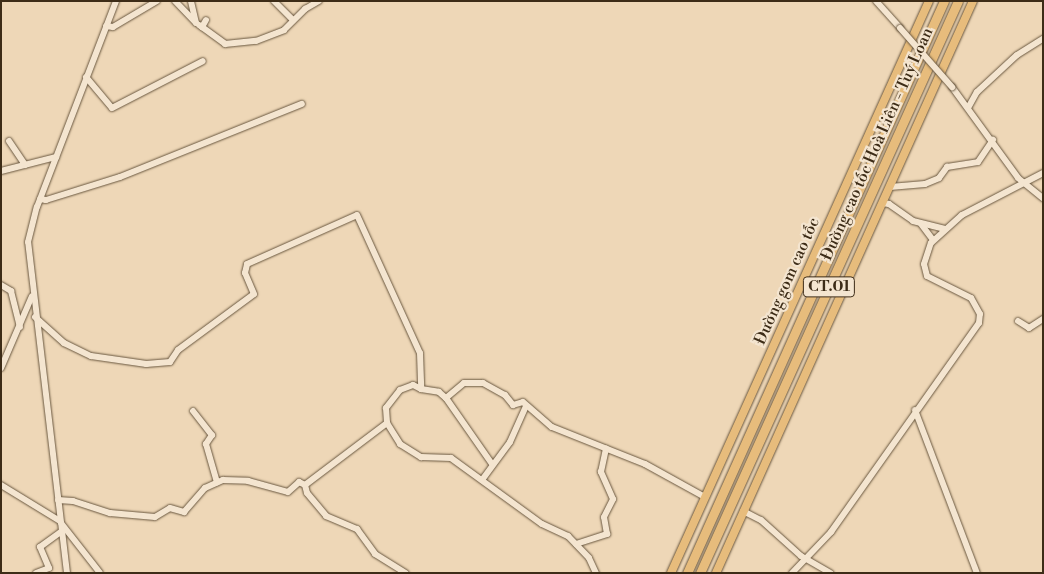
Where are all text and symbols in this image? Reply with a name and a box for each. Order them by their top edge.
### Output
street label: Đường cao tốc Hoà Liên - Tuý Loan [817,25,937,263]
street label: Đường gom cao tốc [750,214,824,348]
road number: CT.01 [803,274,855,300]

